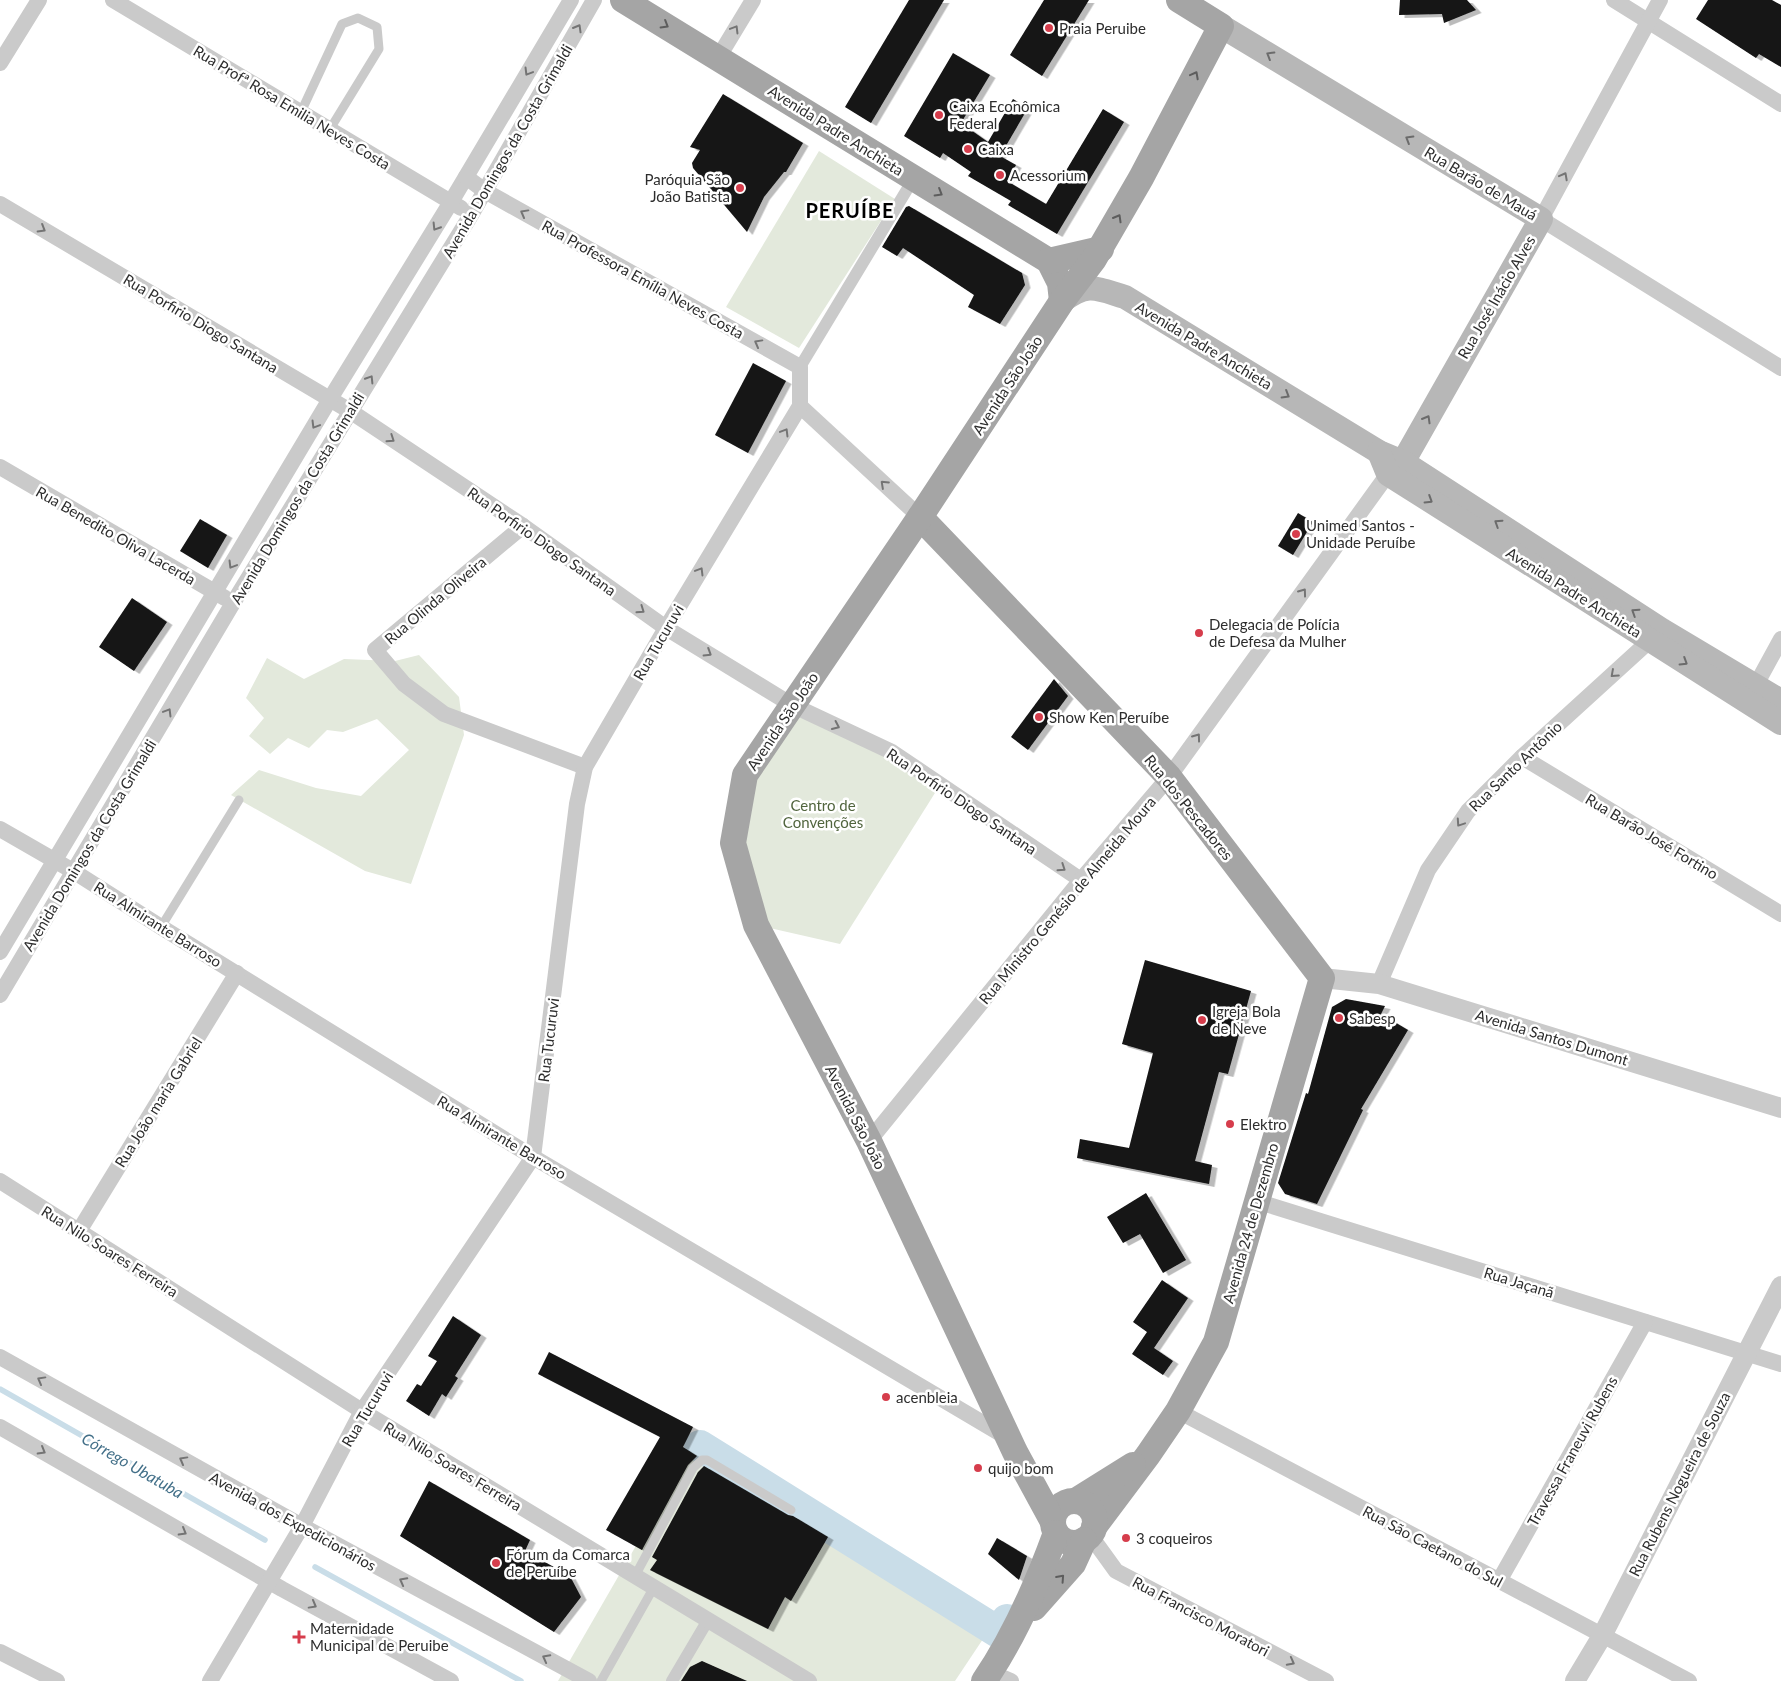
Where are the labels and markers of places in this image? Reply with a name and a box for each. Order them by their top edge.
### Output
place label: Praia Peruibe [1059,19,1146,37]
marker: Praia Peruibe [1043,22,1055,34]
place label: Caixa Econômica Federal [949,97,1060,132]
marker: Caixa Econômica Federal [933,109,945,121]
place label: Caixa [978,140,1014,158]
marker: Caixa [962,143,974,155]
place label: Acessorium [1010,166,1086,184]
marker: Acessorium [994,169,1006,181]
place label: Paróquia São João Batista [644,170,730,205]
marker: Paróquia São João Batista [734,182,746,194]
place label: Unimed Santos - Unidade Peruíbe [1306,516,1415,551]
marker: Unimed Santos - Unidade Peruíbe [1290,528,1302,540]
place label: Delegacia de Polícia de Defesa da Mulher [1209,615,1347,650]
marker: Delegacia de Polícia de Defesa da Mulher [1193,627,1205,639]
place label: Show Ken Peruíbe [1049,708,1169,726]
marker: Show Ken Peruíbe [1033,711,1045,723]
place label: Igreja Bola de Neve [1212,1002,1281,1037]
place label: Sabesp [1349,1009,1396,1027]
marker: Sabesp [1333,1012,1345,1024]
marker: Igreja Bola de Neve [1196,1014,1208,1026]
place label: Elektro [1240,1115,1287,1133]
marker: Elektro [1224,1118,1236,1130]
place label: acenbleia [896,1388,958,1406]
marker: acenbleia [880,1391,892,1403]
place label: quijo bom [988,1459,1054,1477]
marker: quijo bom [972,1462,984,1474]
place label: 3 coqueiros [1136,1529,1213,1547]
marker: 3 coqueiros [1120,1532,1132,1544]
place label: Fórum da Comarca de Peruíbe [506,1545,630,1580]
marker: Fórum da Comarca de Peruíbe [490,1557,502,1569]
place label: Maternidade Municipal de Peruibe [310,1619,449,1654]
marker: Maternidade Municipal de Peruibe [292,1630,306,1644]

